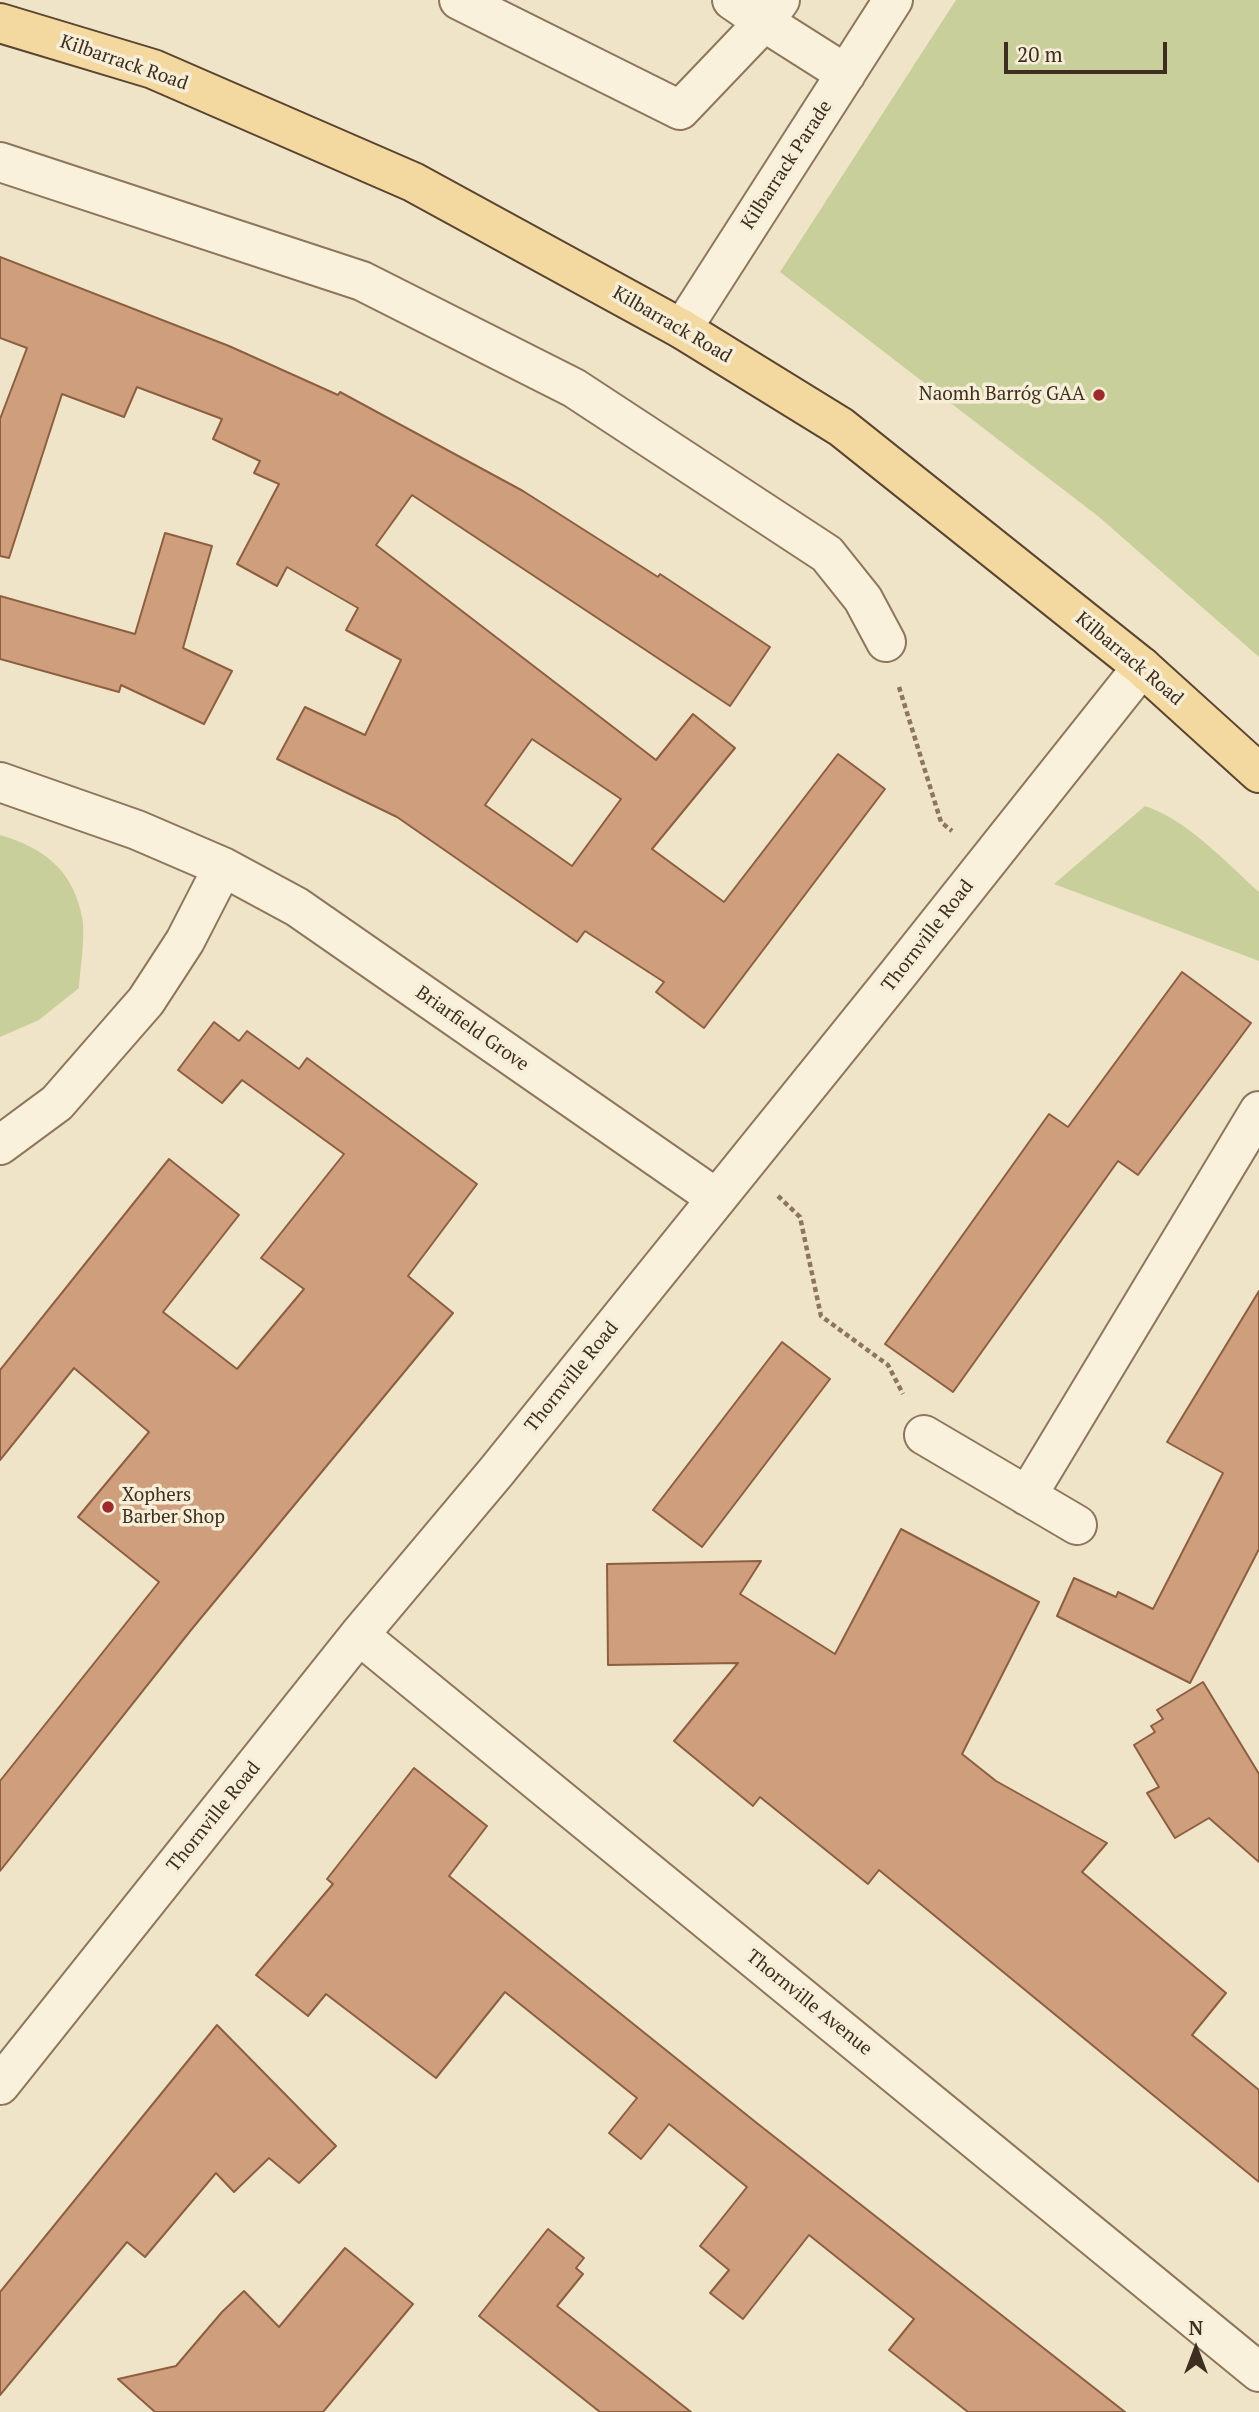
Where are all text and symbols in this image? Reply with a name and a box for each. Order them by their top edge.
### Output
scale bar [1007,28,1170,72]
street label: Kilbarrack Road [57,30,191,96]
text: 20 m [1017,40,1063,68]
street label: Kilbarrack Parade [737,96,837,234]
street label: Kilbarrack Road [608,282,736,368]
place label: Naomh Barróg GAA [919,384,1085,406]
marker: Naomh Barróg GAA [1091,387,1107,403]
street label: Kilbarrack Road [1071,607,1187,711]
street label: Thornville Road [877,876,979,996]
street label: Briarfield Grove [411,982,533,1076]
street label: Thornville Road [521,1317,623,1437]
place label: Xophers Barber Shop [122,1485,225,1529]
marker: Xophers Barber Shop [100,1499,116,1515]
street label: Thornville Road [163,1757,265,1877]
street label: Thornville Avenue [742,1945,876,2061]
north arrow [1161,2314,1231,2384]
text: N [1189,2315,1203,2340]

